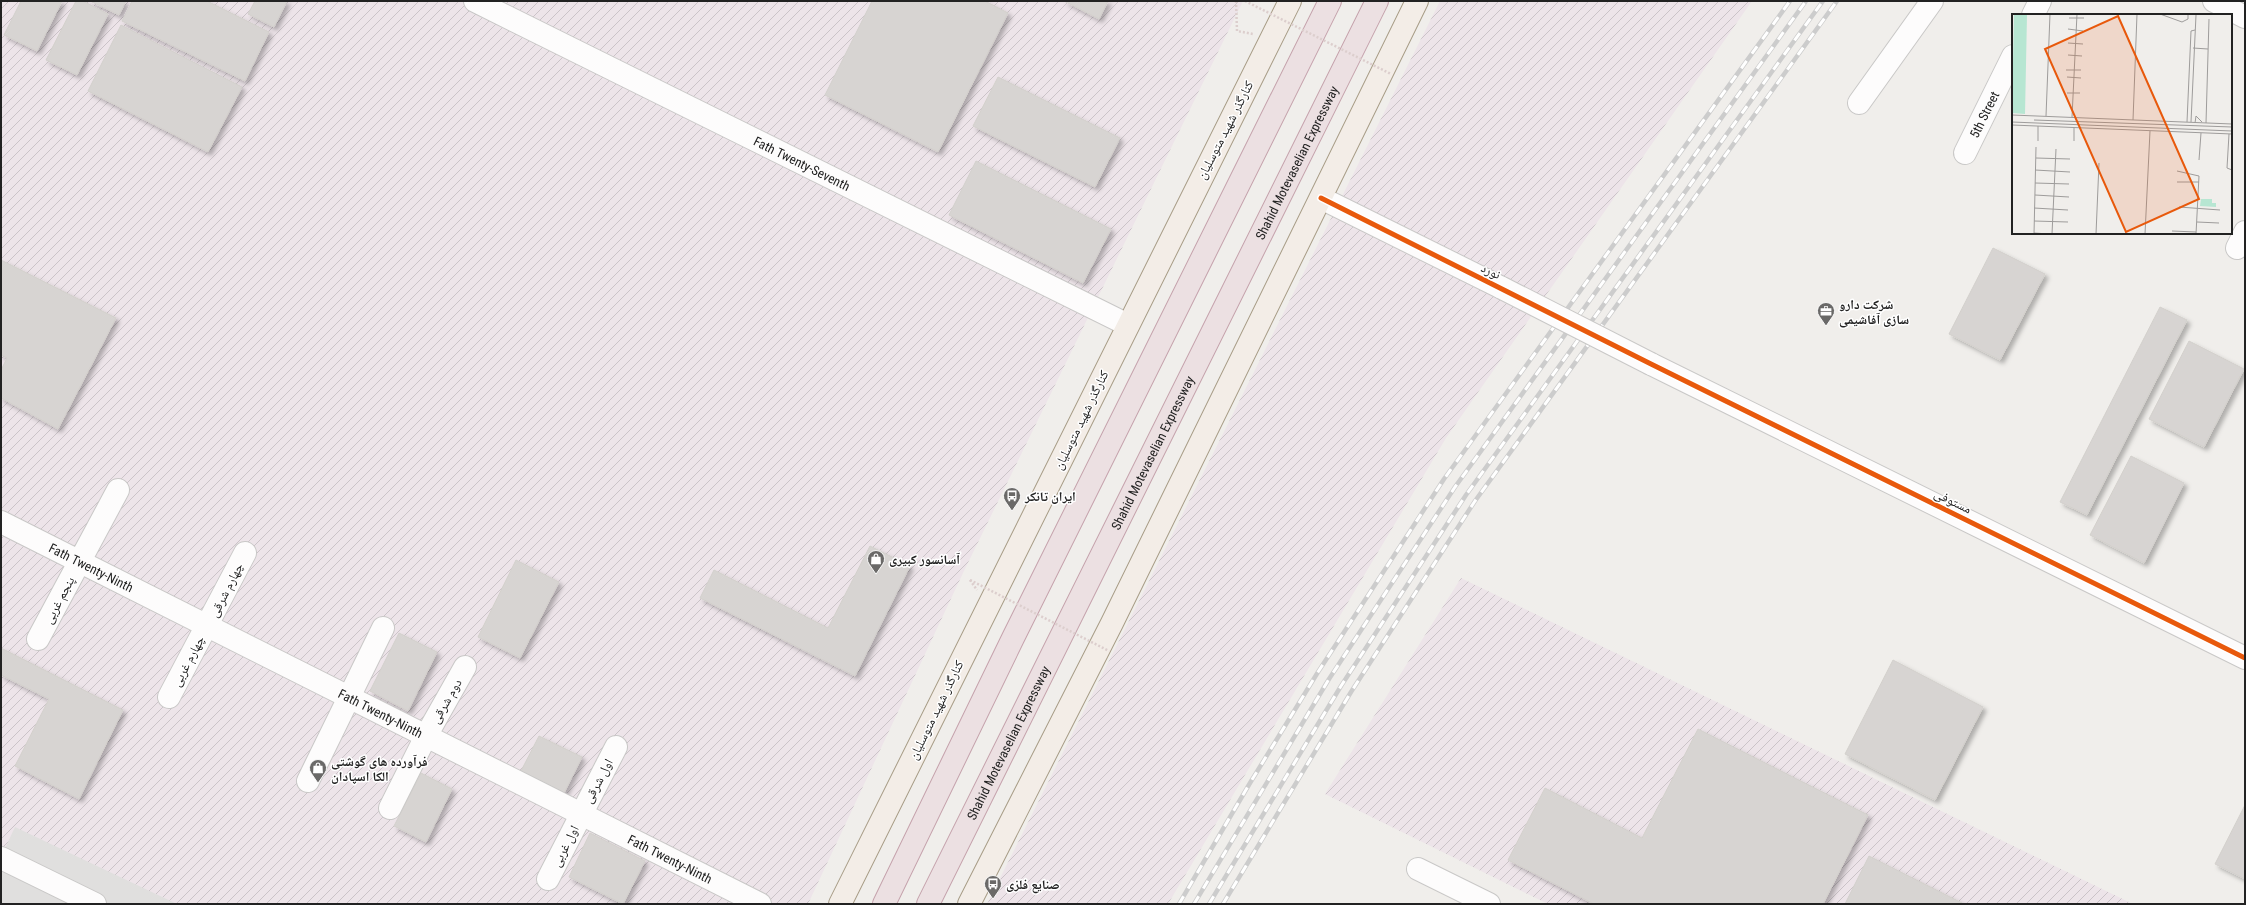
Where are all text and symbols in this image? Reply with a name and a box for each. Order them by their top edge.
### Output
inset map [2012,14,2232,234]
street label: کنارگذر شهید متوسلیان [1194,78,1257,182]
street label: Shahid Motevaselian Expressway [1252,83,1341,242]
street label: 5th Street [1966,89,2002,140]
street label: Fath Twenty-Seventh [751,133,853,193]
street label: نورد [1478,260,1503,283]
place label: شرکت دارو سازی آفاشیمی [1839,297,1909,328]
office icon: شرکت دارو سازی آفاشیمی [1816,301,1836,326]
street label: کنارگذر شهید متوسلیان [1050,367,1113,472]
street label: Shahid Motevaselian Expressway [1108,373,1197,532]
bus stop icon: ایران تانکر [1002,486,1022,511]
street label: مستوفی [1931,486,1974,517]
place label: ایران تانکر [1024,489,1076,504]
street label: Fath Twenty-Ninth [47,540,136,595]
shop icon: آسانسور کبیری [866,549,886,574]
place label: آسانسور کبیری [889,552,960,567]
street label: چهارم شرقی [206,560,247,620]
street label: پنجم غربی [40,574,79,627]
street label: چهارم غربی [168,633,208,689]
street label: کنارگذر شهید متوسلیان [905,657,968,762]
street label: Shahid Motevaselian Expressway [964,663,1053,822]
street label: دوم شرقی [427,676,466,726]
street label: Fath Twenty-Ninth [336,686,425,741]
place label: فرآورده های گوشتی الکا اسپادان [331,754,428,785]
street label: اول شرقی [580,756,617,806]
shop icon: فرآورده های گوشتی الکا اسپادان [308,758,328,783]
street label: اول غربی [548,823,583,870]
street label: Fath Twenty-Ninth [625,831,715,886]
bus stop icon: صنایع فلزی [983,874,1003,899]
place label: صنایع فلزی [1006,877,1060,894]

